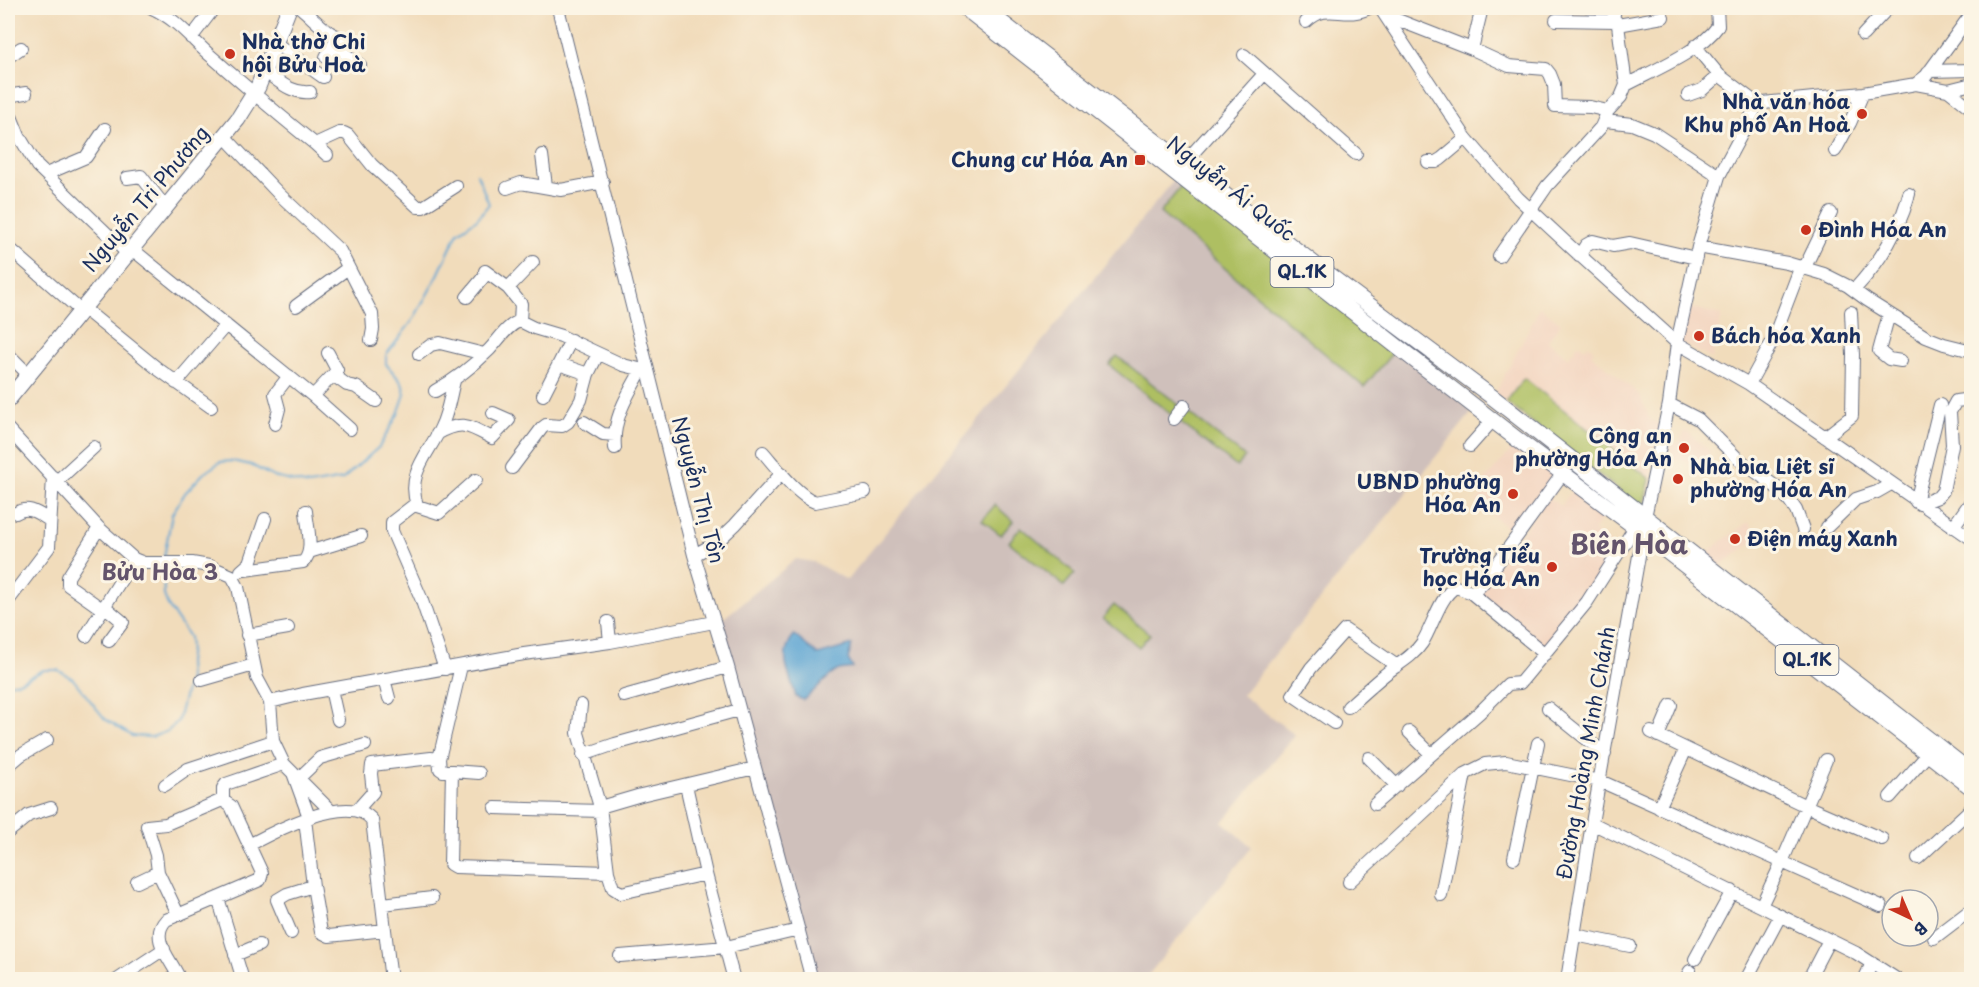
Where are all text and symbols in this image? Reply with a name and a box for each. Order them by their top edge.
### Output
place label: Nhà thờ Chi hội Bửu Hoà [242,26,366,79]
marker: Nhà thờ Chi hội Bửu Hoà [223,47,237,61]
place label: Nhà văn hóa Khu phố An Hoà [1684,86,1850,139]
marker: Nhà văn hóa Khu phố An Hoà [1855,107,1869,121]
street label: Nguyễn Tri Phương [75,119,216,278]
street label: Nguyễn Ái Quốc [1161,128,1302,248]
place label: Chung cư Hóa An [951,144,1128,174]
marker: Chung cư Hóa An [1133,153,1147,167]
place label: Đình Hóa An [1818,214,1947,244]
marker: Đình Hóa An [1799,223,1813,237]
road number: QL.1K [1270,257,1334,287]
place label: Bách hóa Xanh [1711,320,1861,350]
marker: Bách hóa Xanh [1692,329,1706,343]
street label: Nguyễn Thị Tồn [665,413,733,567]
place label: Công an phường Hóa An [1515,420,1672,473]
marker: Công an phường Hóa An [1677,441,1691,455]
place label: Nhà bia Liệt sĩ phường Hóa An [1690,451,1847,504]
place label: UBND phường Hóa An [1357,466,1501,519]
marker: Nhà bia Liệt sĩ phường Hóa An [1671,472,1685,486]
marker: UBND phường Hóa An [1506,487,1520,501]
place label: Điện máy Xanh [1747,523,1898,553]
district label: Biên Hòa [1570,524,1688,563]
marker: Điện máy Xanh [1728,532,1742,546]
place label: Trường Tiểu học Hóa An [1419,540,1540,593]
district label: Bửu Hòa 3 [102,554,218,587]
marker: Trường Tiểu học Hóa An [1545,560,1559,574]
street label: Đường Hoàng Minh Chánh [1548,624,1622,882]
road number: QL.1K [1776,645,1838,675]
north arrow [1880,888,1940,948]
text: B [1909,917,1933,942]

